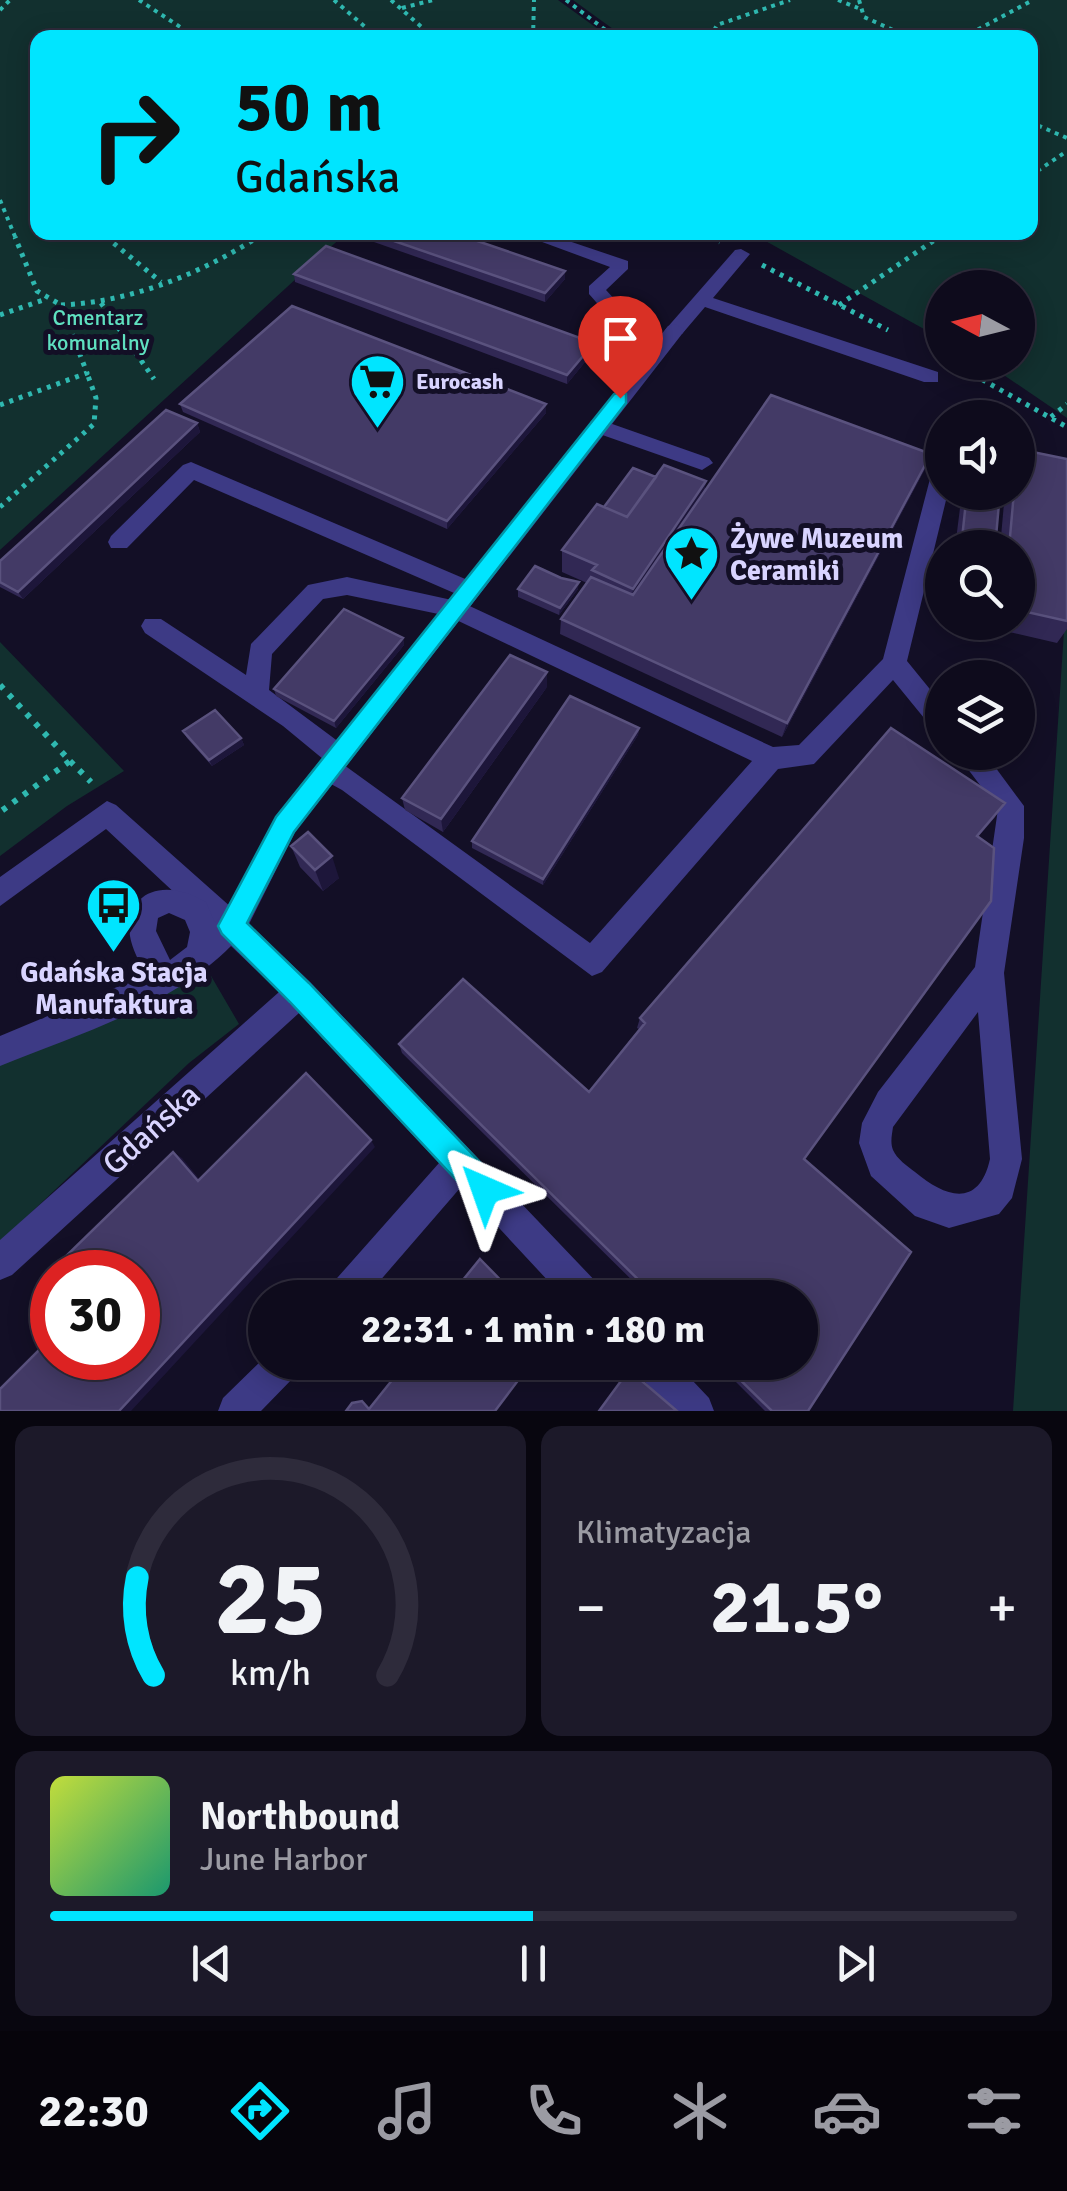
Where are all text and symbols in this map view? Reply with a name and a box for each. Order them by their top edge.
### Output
text: 50 m [235,64,383,150]
icon: right [70,70,200,200]
text: Gdańska [235,150,400,205]
north arrow [925,270,1035,380]
map controls [925,270,1035,770]
pin [578,296,663,399]
park label: Cmentarz komunalny [46,304,150,356]
icon: arrive [593,311,648,366]
supermarket icon: Eurocash [347,351,407,430]
place label: Eurocash [416,368,504,395]
button: sound [925,400,1035,510]
place label: Żywe Muzeum Ceramiki [730,522,903,588]
place icon: Żywe Muzeum Ceramiki [661,524,721,603]
button: search [925,530,1035,640]
button: layers [925,660,1035,770]
bus stop icon: Gdańska Stacja Manufaktura [84,876,144,955]
place label: Gdańska Stacja Manufaktura [20,956,208,1022]
street label: Gdańska [95,1076,208,1183]
position arrow [433,1138,537,1242]
speed limit sign: 30 [30,1250,160,1380]
text: 22:31 · 1 min · 180 m [361,1306,705,1353]
text: Klimatyzacja [576,1513,752,1552]
text: 25 [214,1535,327,1663]
text: 21.5° [710,1561,883,1654]
text: − [576,1574,606,1642]
text: + [987,1574,1017,1642]
text: km/h [230,1651,311,1695]
text: Northbound [200,1793,400,1840]
text: June Harbor [200,1840,367,1879]
icon: previous [184,1936,239,1991]
icon: pause [506,1936,561,1991]
icon: next [828,1936,883,1991]
icon: directions [225,2076,295,2146]
icon: music [372,2076,442,2146]
icon: phone [519,2076,589,2146]
icon: climate [665,2076,735,2146]
icon: car [812,2076,882,2146]
icon: filters [959,2076,1029,2146]
text: 22:30 [38,2084,149,2139]

